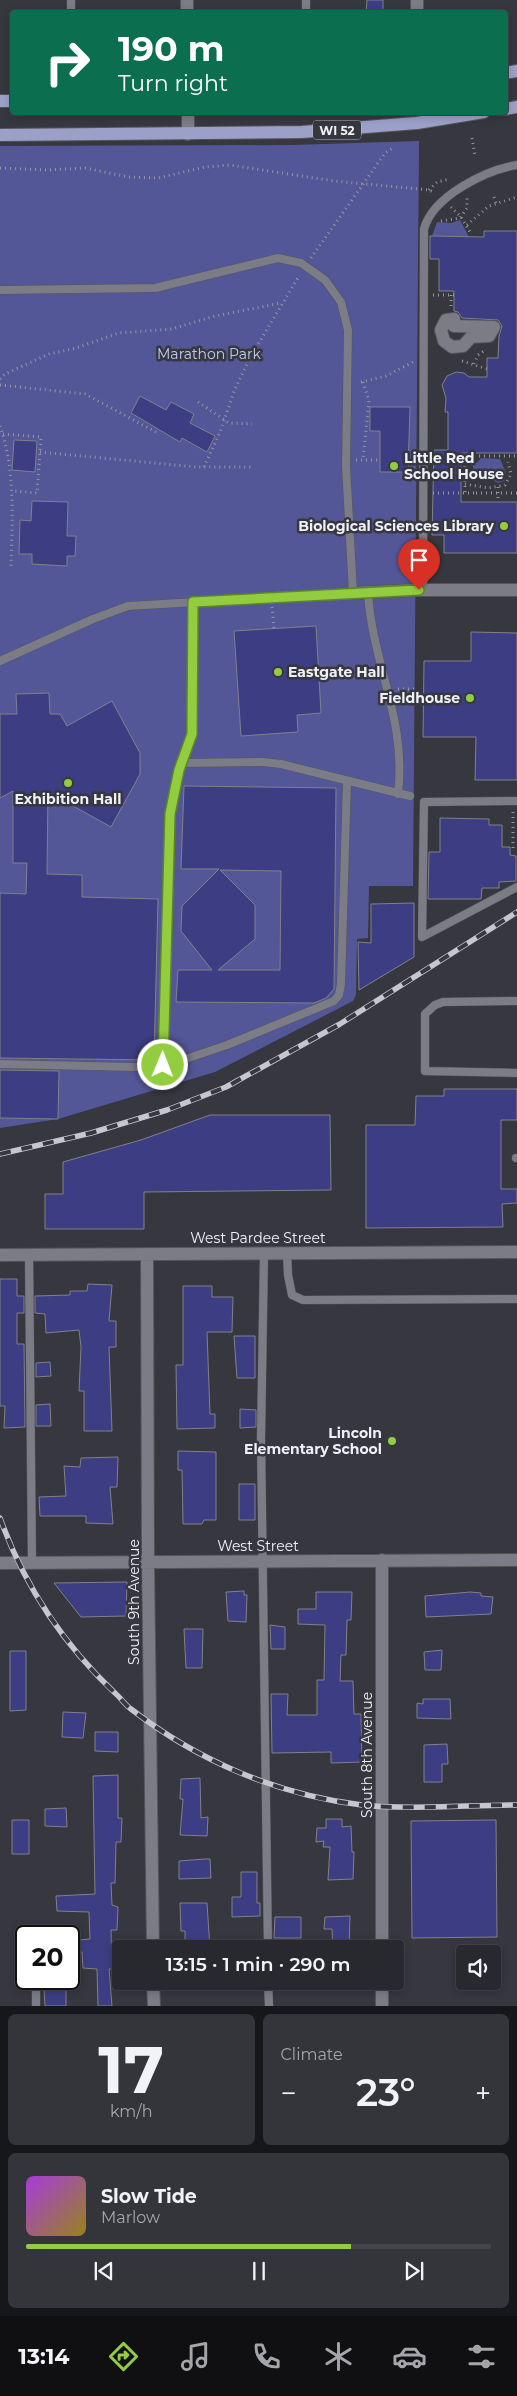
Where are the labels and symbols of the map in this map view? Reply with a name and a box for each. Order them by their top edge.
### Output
road number: WI 52 [313,120,361,140]
park label: Marathon Park [157,345,262,363]
place label: Little Red School House [404,449,504,483]
marker: Little Red School House [388,460,400,472]
place label: Biological Sciences Library [298,517,495,535]
marker: Biological Sciences Library [498,520,510,532]
pin [398,539,440,590]
place label: Eastgate Hall [288,663,385,681]
marker: Eastgate Hall [272,666,284,678]
place label: Fieldhouse [379,689,460,707]
marker: Fieldhouse [464,692,476,704]
marker: Exhibition Hall [62,777,74,789]
place label: Exhibition Hall [15,790,121,808]
position arrow [136,1038,188,1090]
street label: West Pardee Street [190,1229,326,1247]
place label: Lincoln Elementary School [244,1424,382,1458]
marker: Lincoln Elementary School [386,1435,398,1447]
street label: West Street [217,1537,299,1555]
street label: South 9th Avenue [125,1539,143,1665]
street label: South 8th Avenue [358,1692,376,1818]
speed limit sign: 20 [15,1925,80,1990]

